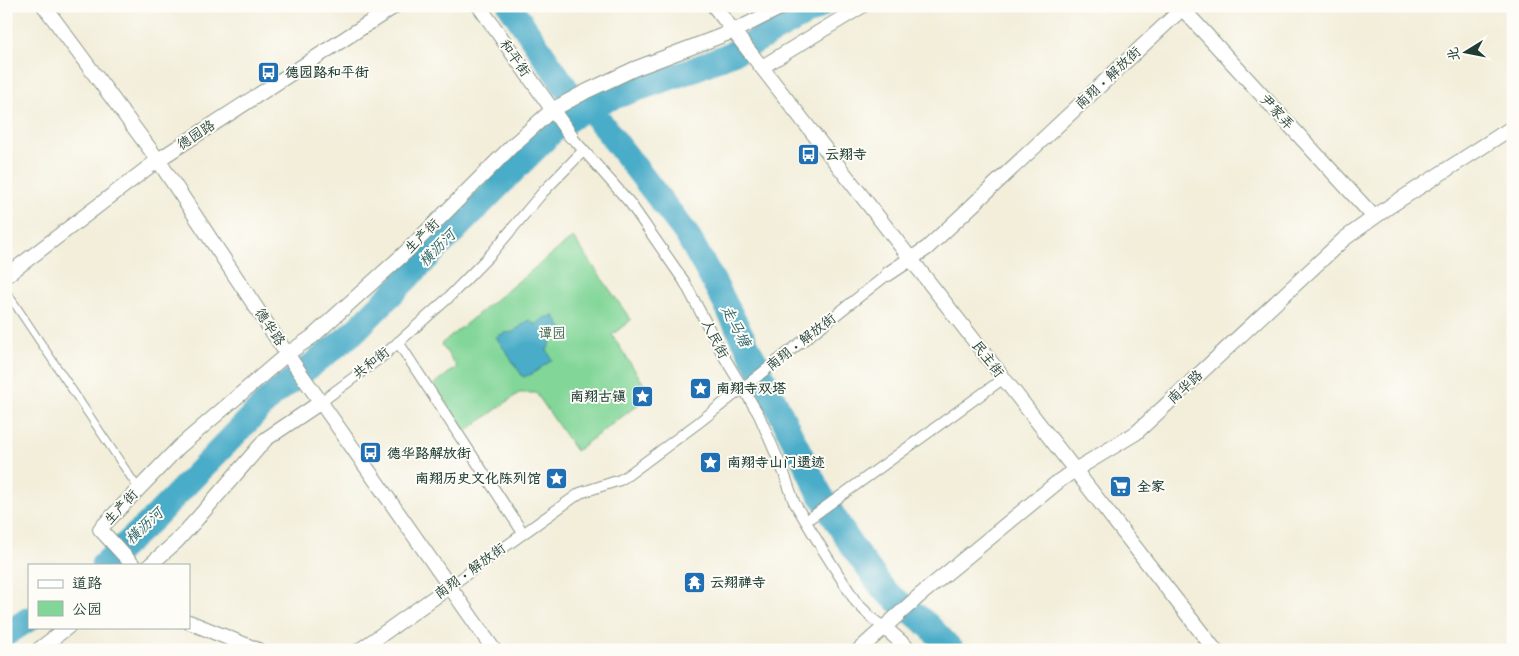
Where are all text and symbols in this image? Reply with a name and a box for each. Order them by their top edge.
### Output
north arrow [1442,28,1492,78]
street label: 和平街 [496,36,534,80]
street label: 南翔 • 解放街 [1072,43,1144,113]
text: 北 [1444,46,1463,63]
bus stop icon: 德园路和平街 [257,60,281,84]
place label: 德园路和平街 [285,64,369,81]
street label: 尹家弄 [1256,91,1298,133]
street label: 德园路 [174,116,218,154]
bus stop icon: 云翔寺 [797,142,821,166]
place label: 云翔寺 [825,146,867,163]
street label: 生产街 [401,215,443,257]
water label: 横沥河 [415,224,461,270]
water label: 走马塘 [717,302,755,352]
street label: 德华路 [251,305,289,349]
street label: 南翔 • 解放街 [763,310,839,374]
street label: 人民街 [698,316,732,362]
park label: 谭园 [538,325,566,342]
street label: 民主街 [968,337,1008,381]
street label: 共和街 [349,343,393,383]
street label: 南华路 [1164,366,1206,408]
place icon: 南翔寺双塔 [688,376,712,400]
place label: 南翔寺双塔 [716,380,787,397]
place icon: 南翔古镇 [630,384,654,408]
place label: 南翔古镇 [570,388,626,405]
bus stop icon: 德华路解放街 [359,441,383,465]
place label: 德华路解放街 [387,445,471,462]
place icon: 南翔寺山门遗迹 [699,450,723,474]
place label: 南翔寺山门遗迹 [727,454,825,471]
place icon: 南翔历史文化陈列馆 [545,466,569,490]
place label: 南翔历史文化陈列馆 [415,470,541,487]
supermarket icon: 全家 [1109,474,1133,498]
place label: 全家 [1137,478,1165,495]
street label: 生产街 [100,486,142,528]
water label: 横沥河 [121,502,169,548]
street label: 南翔 • 解放街 [431,540,509,602]
legend [28,564,190,628]
temple icon: 云翔禅寺 [682,570,706,594]
text: 道路 [72,574,102,592]
place label: 云翔禅寺 [710,574,766,591]
text: 公园 [72,600,102,618]

